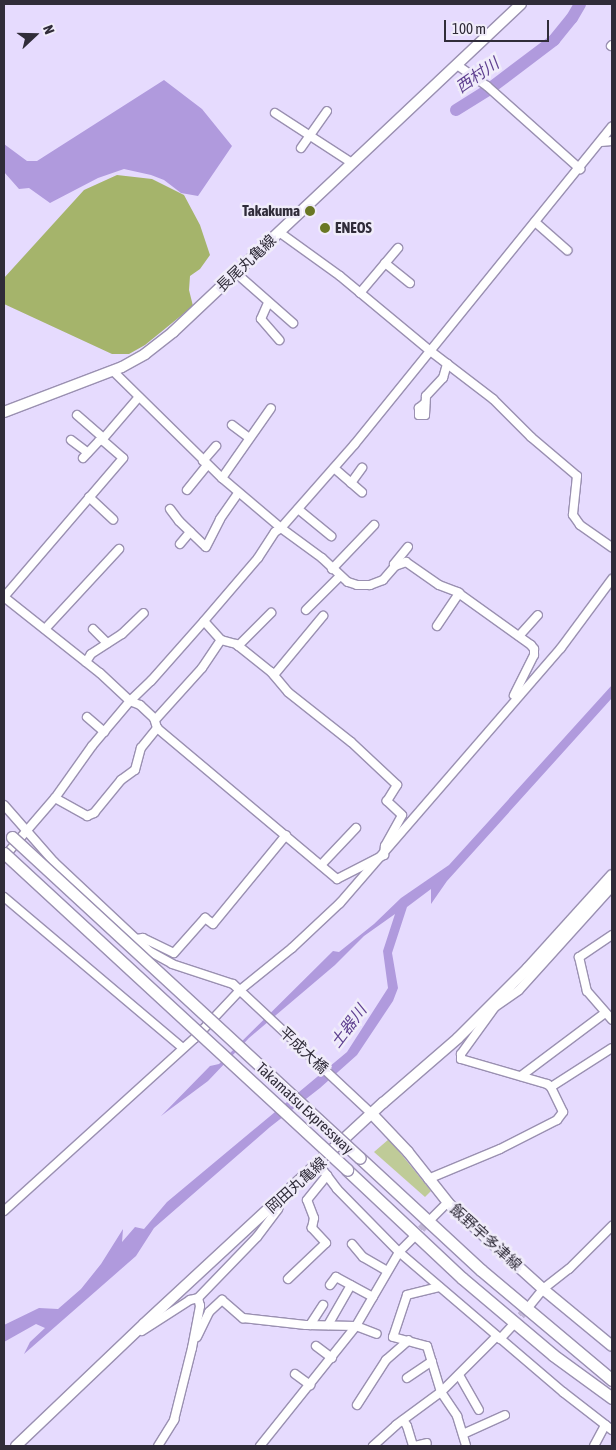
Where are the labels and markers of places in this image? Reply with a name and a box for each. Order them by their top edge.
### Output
place label: Takakuma [242,202,300,220]
marker: Takakuma [304,205,316,217]
place label: ENEOS [335,219,372,237]
marker: ENEOS [319,222,331,234]

